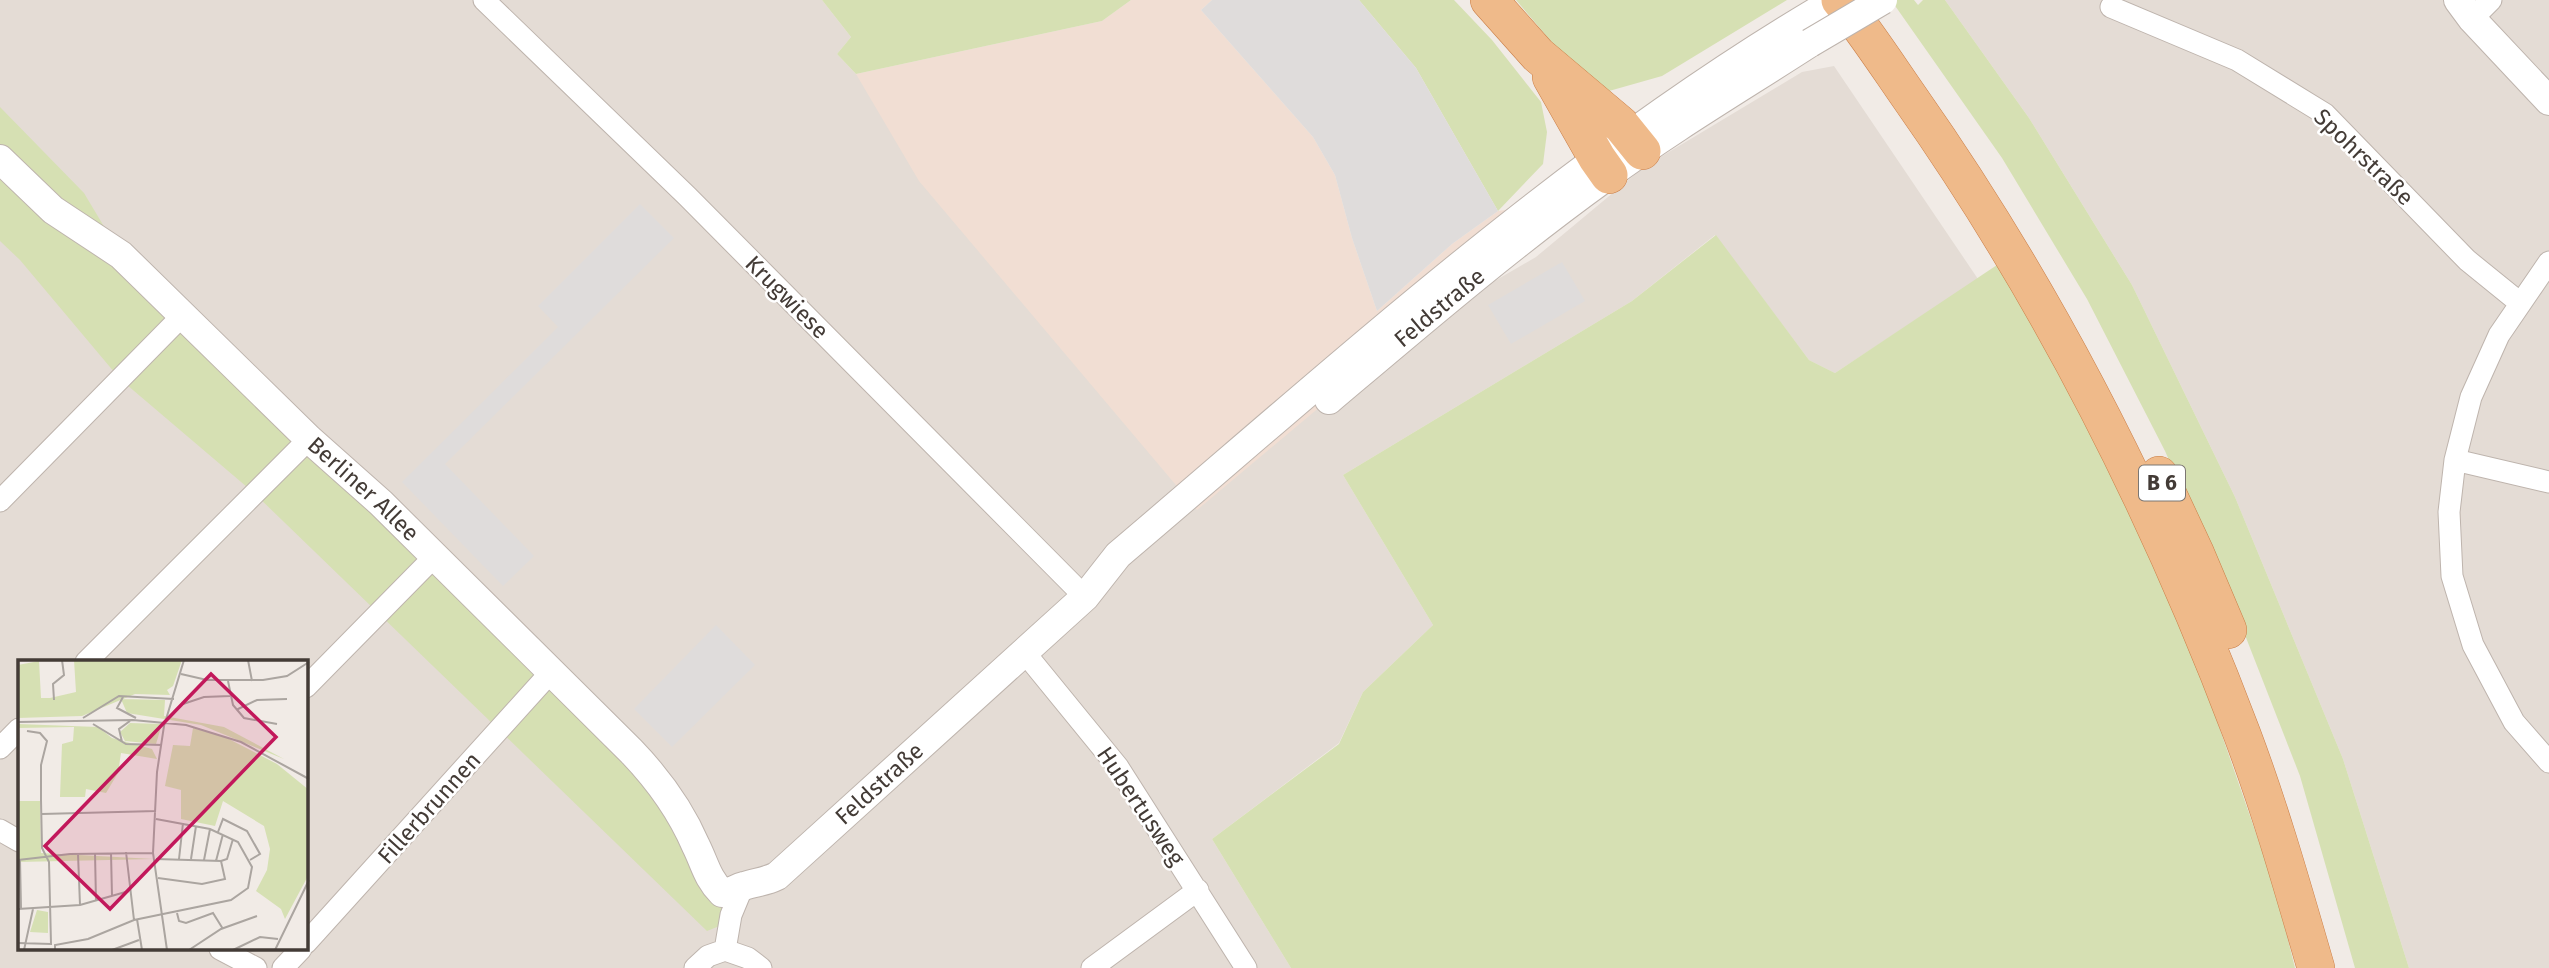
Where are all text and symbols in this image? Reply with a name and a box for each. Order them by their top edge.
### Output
street label: Spohrstraße [2308,103,2420,211]
street label: Krugwiese [739,249,835,345]
street label: Feldstraße [1388,262,1490,353]
street label: Berliner Allee [302,431,425,547]
road number: B 6 [2139,466,2185,500]
inset map [18,660,308,950]
street label: Feldstraße [829,736,929,831]
street label: Hubertusweg [1091,741,1191,871]
street label: Fillerbrunnen [372,746,486,870]

